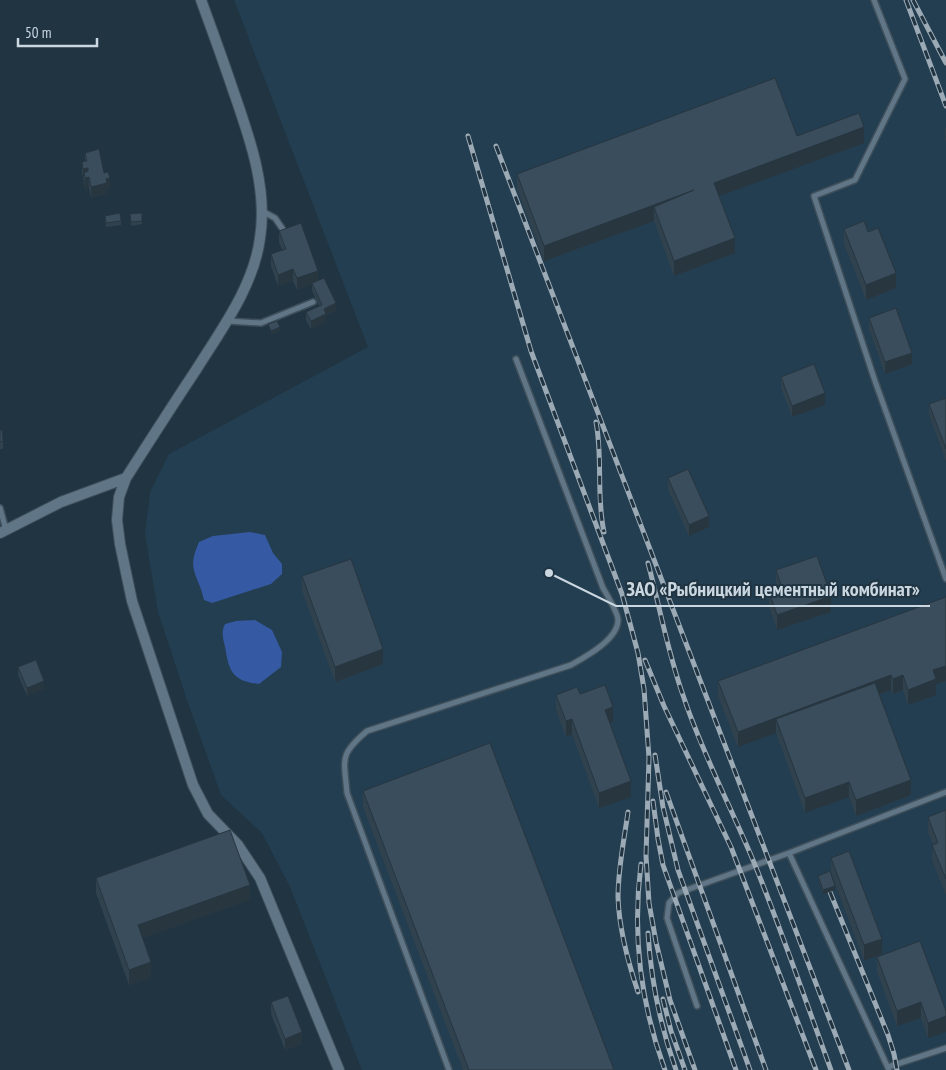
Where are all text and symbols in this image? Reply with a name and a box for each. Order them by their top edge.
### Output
scale bar [18,15,96,47]
text: 50 m [25,23,51,42]
callout: ЗАО «Рыбницкий цементный комбинат» [616,571,930,606]
text: ЗАО «Рыбницкий цементный комбинат» [626,576,920,602]

